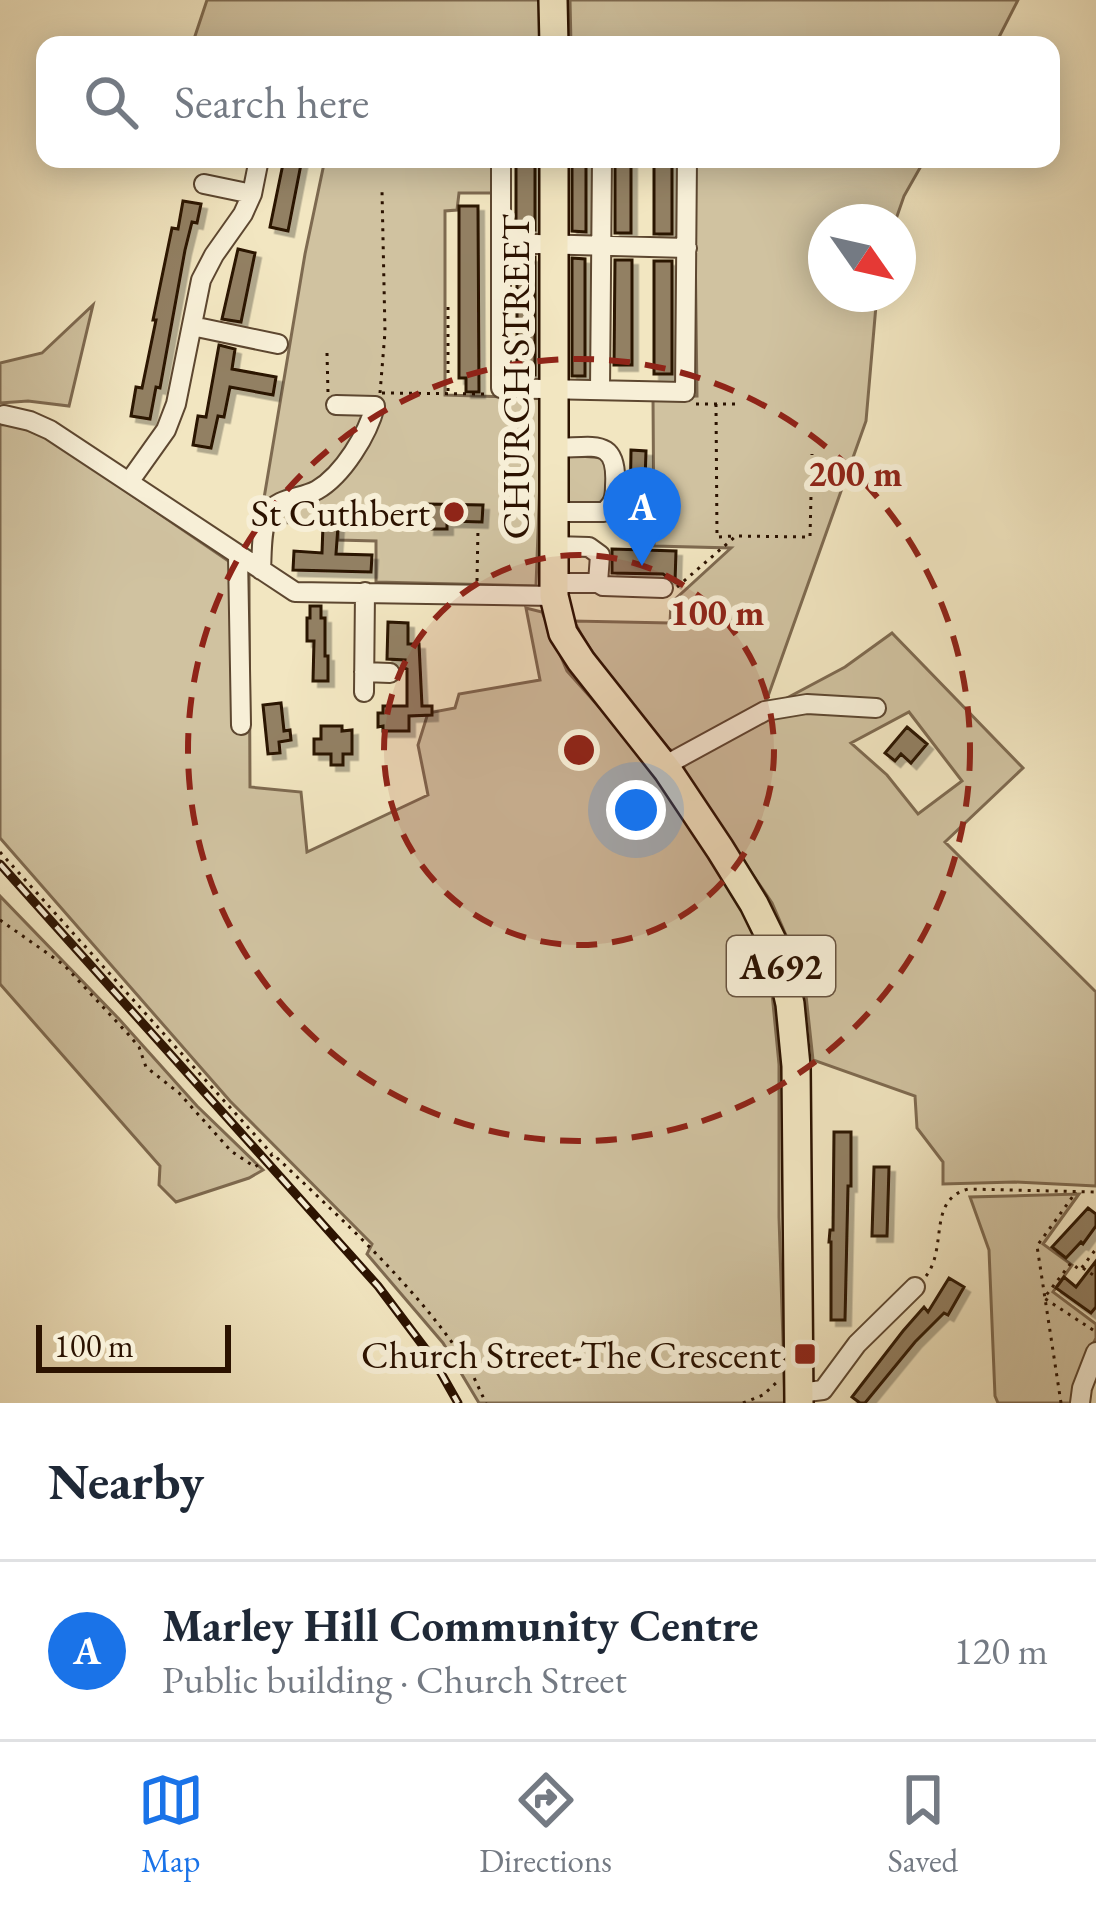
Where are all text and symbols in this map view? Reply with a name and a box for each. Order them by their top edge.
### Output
search box [36,36,1060,168]
icon: search [78,69,144,135]
text: Search here [174,73,369,131]
north arrow [808,204,916,312]
street label: CHURCH STREET [490,214,541,540]
text: 200 m [808,450,902,497]
pin: A [603,467,681,566]
place label: St Cuthbert [251,487,430,538]
marker: St Cuthbert [441,499,467,525]
text: 100 m [670,589,764,636]
centre of rings [558,729,600,771]
your location [606,780,666,840]
road number: A692 [727,936,835,996]
scale bar [36,1319,231,1372]
text: 100 m [54,1324,134,1367]
place label: Church Street-The Crescent [361,1329,781,1380]
marker: Church Street-The Crescent [792,1341,818,1367]
text: Nearby [48,1448,204,1514]
text: Marley Hill Community Centre [162,1596,759,1654]
text: A [73,1625,101,1676]
text: 120 m [954,1625,1048,1676]
text: Public building · Church Street [162,1654,627,1705]
tab: Map [138,1767,204,1882]
tab: Directions [479,1767,612,1882]
tab: Saved [888,1767,958,1882]

